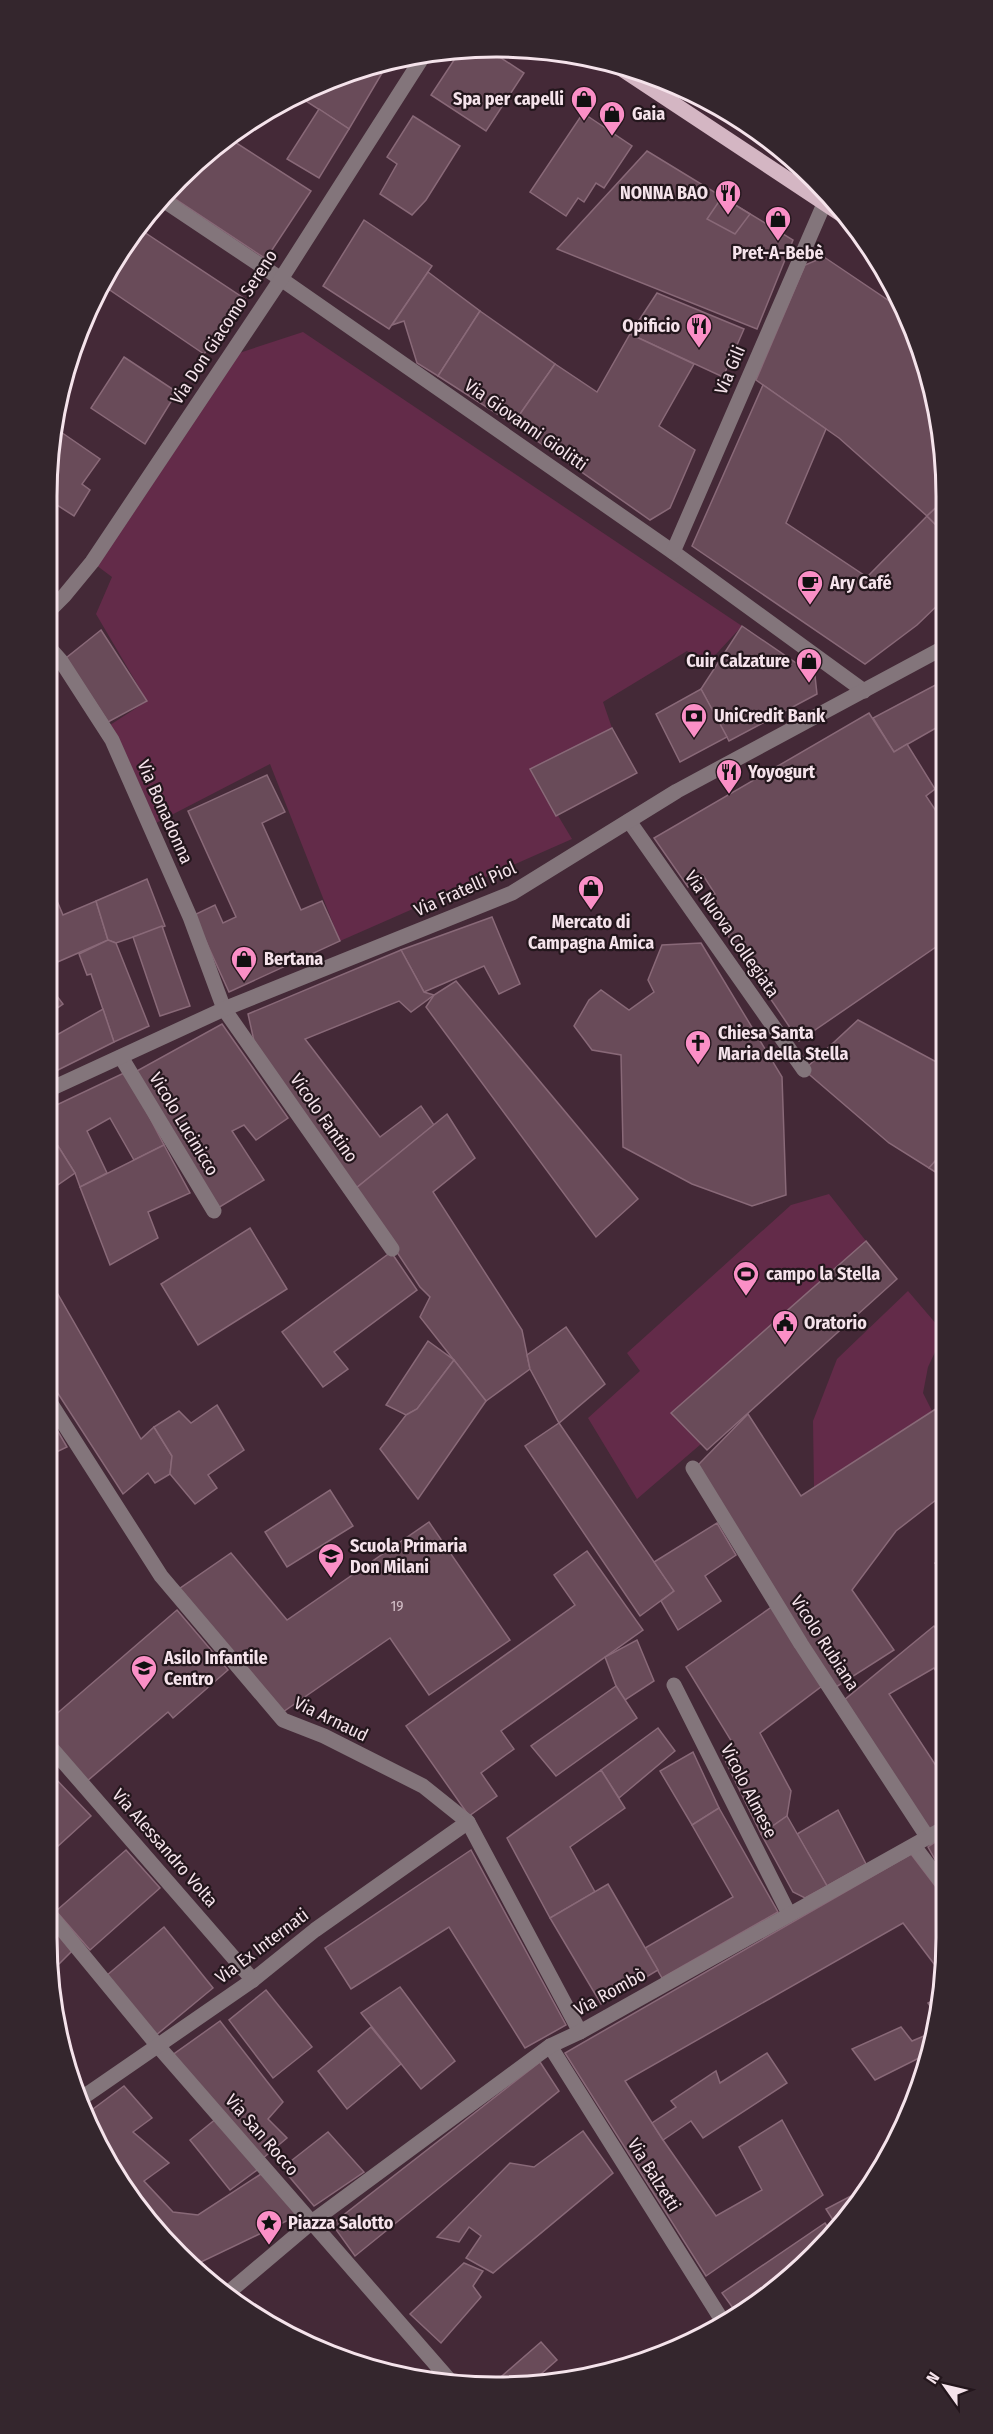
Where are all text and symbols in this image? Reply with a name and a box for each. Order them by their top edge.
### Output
shop icon: Spa per capelli [569,84,599,122]
place label: Spa per capelli [453,88,564,110]
shop icon: Gaia [597,99,627,137]
place label: Gaia [632,103,665,125]
restaurant icon: NONNA BAO [713,178,743,216]
place label: NONNA BAO [620,182,708,204]
shop icon: Pret-A-Bebè [763,204,793,242]
place label: Pret-A-Bebè [732,242,824,264]
street label: Via Don Giacomo Sereno [166,246,282,408]
restaurant icon: Opificio [684,311,714,349]
place label: Opificio [622,315,680,337]
street label: Via Gili [710,342,750,398]
street label: Via Giovanni Giolitti [460,374,592,476]
cafe icon: Ary Café [795,568,825,606]
place label: Ary Café [829,572,892,594]
shop icon: Cuir Calzature [794,646,824,684]
place label: Cuir Calzature [686,650,790,672]
bank icon: UniCredit Bank [679,701,709,739]
place label: UniCredit Bank [714,705,826,727]
street label: Via Bonadonna [132,757,198,867]
restaurant icon: Yoyogurt [714,757,744,795]
place label: Yoyogurt [747,761,816,783]
street label: Via Fratelli Piol [411,857,520,921]
street label: Via Nuova Collegiata [680,866,784,1002]
shop icon: Mercato di Campagna Amica [576,873,606,911]
place label: Mercato di Campagna Amica [528,911,654,954]
shop icon: Bertana [229,944,259,982]
place label: Bertana [264,948,323,970]
place label: Chiesa Santa Maria della Stella [718,1022,848,1065]
church icon: Chiesa Santa Maria della Stella [683,1028,713,1066]
street label: Vicolo Lucinicco [145,1068,223,1180]
street label: Vicolo Fantino [285,1069,363,1167]
sports icon: campo la Stella [731,1259,761,1297]
place label: campo la Stella [766,1263,880,1285]
public building icon: Oratorio [770,1308,800,1346]
place label: Oratorio [804,1312,867,1334]
place label: Scuola Primaria Don Milani [350,1535,467,1578]
school or university icon: Scuola Primaria Don Milani [316,1541,346,1579]
street label: Vicolo Rubiana [786,1591,864,1695]
house number: 19 [390,1597,404,1615]
place label: Asilo Infantile Centro [163,1647,268,1690]
school or university icon: Asilo Infantile Centro [129,1653,159,1691]
street label: Via Arnaud [290,1692,372,1746]
street label: Vicolo Almese [716,1740,782,1842]
street label: Via Alessandro Volta [108,1784,223,1912]
street label: Via Ex Internati [211,1904,313,1988]
street label: Via Rombò [570,1963,650,2021]
street label: Via San Rocco [220,2090,304,2180]
street label: Via Balzetti [623,2134,685,2216]
place icon: Piazza Salotto [254,2208,284,2246]
place label: Piazza Salotto [288,2212,394,2234]
north arrow [915,2356,975,2416]
text: N [922,2369,944,2387]

